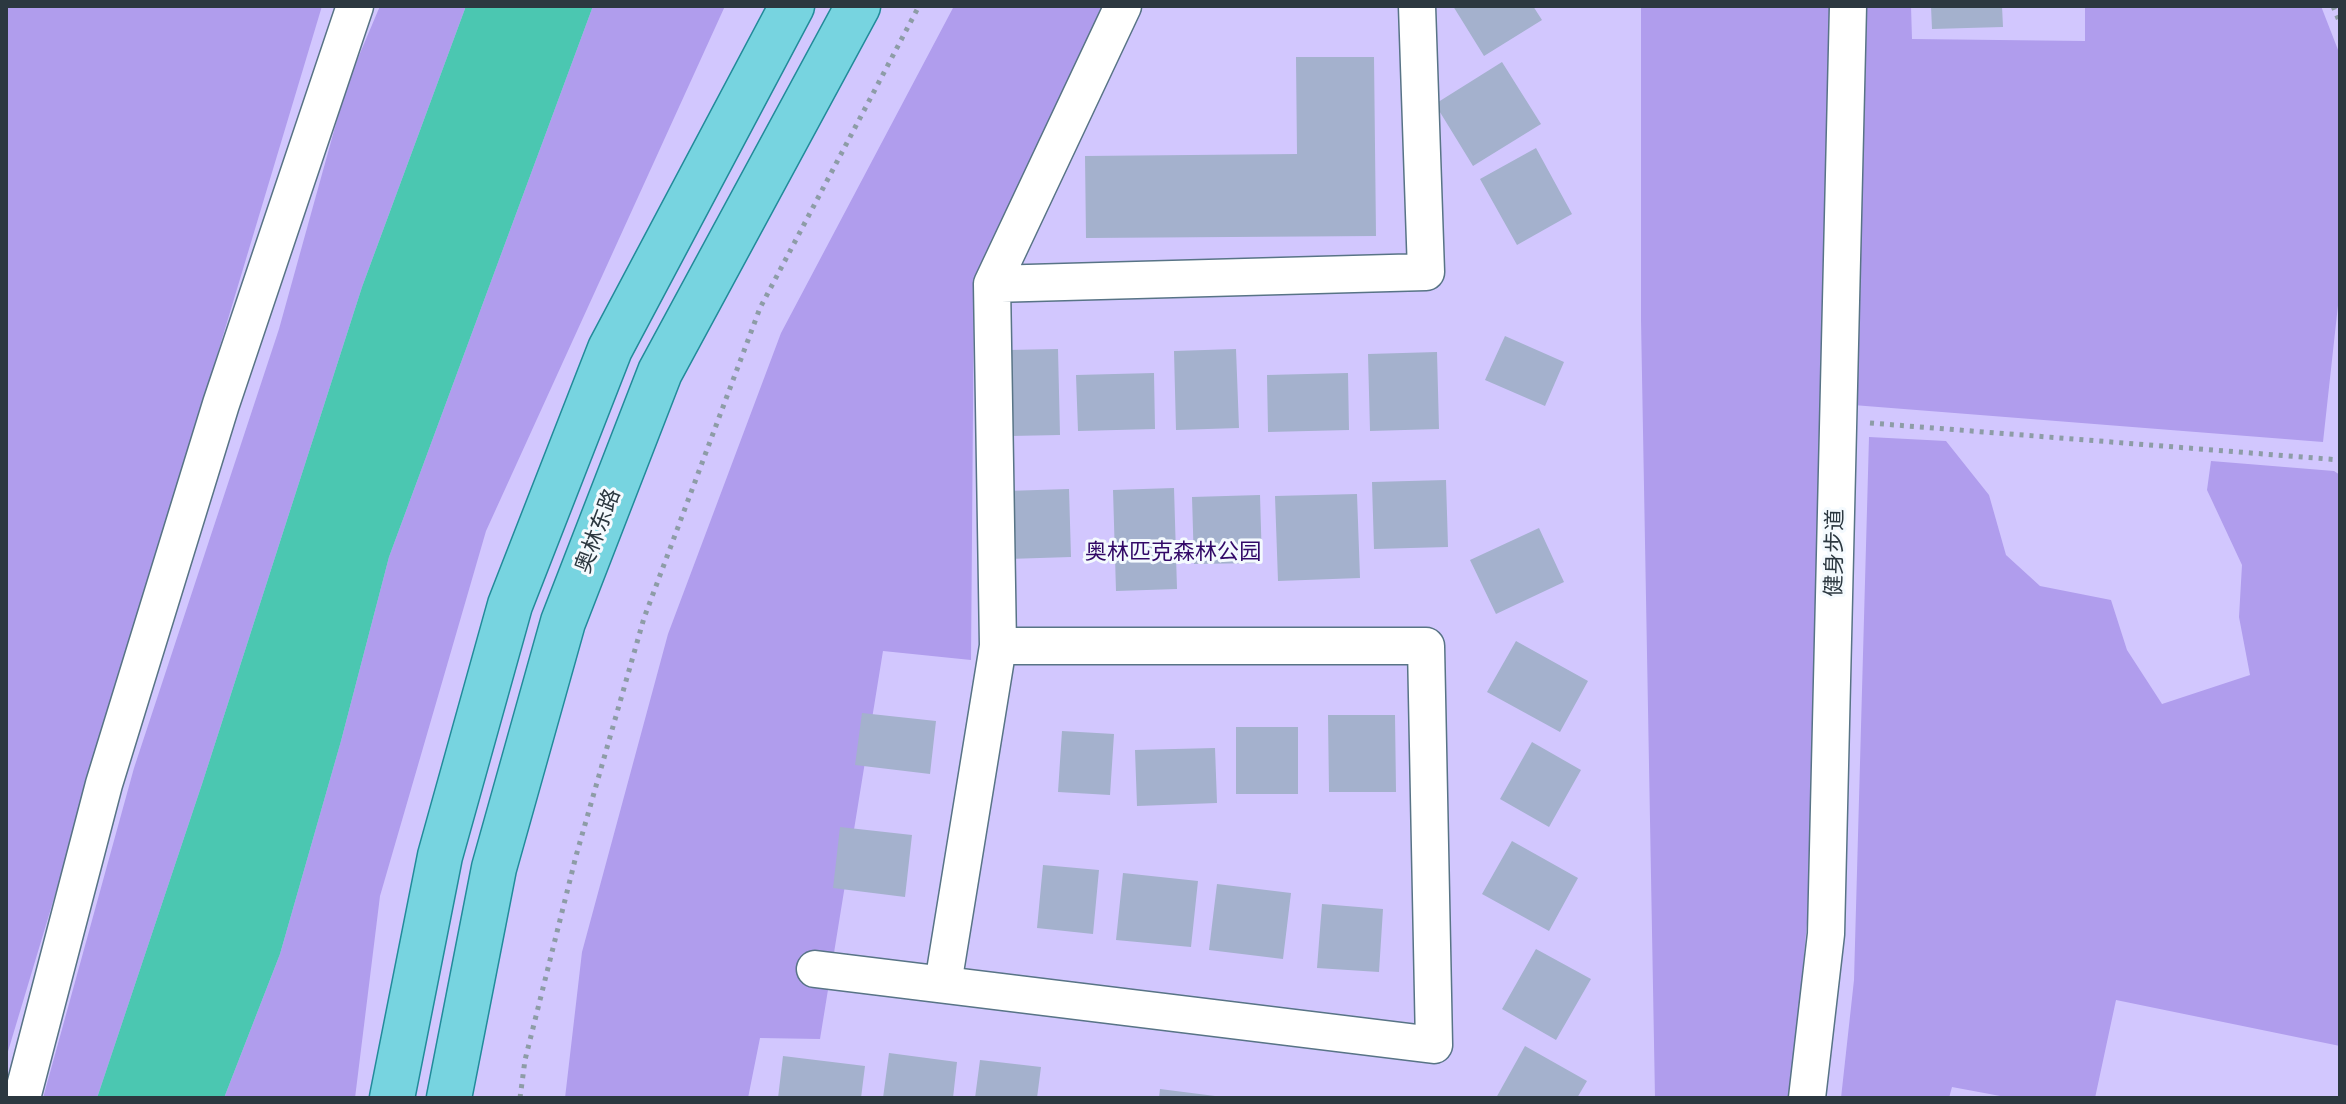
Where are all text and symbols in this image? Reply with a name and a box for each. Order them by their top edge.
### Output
street label: 奥林东路 [570,485,626,577]
street label: 健身步道 [1821,509,1849,597]
park label: 奥林匹克森林公园 [1085,539,1261,565]

